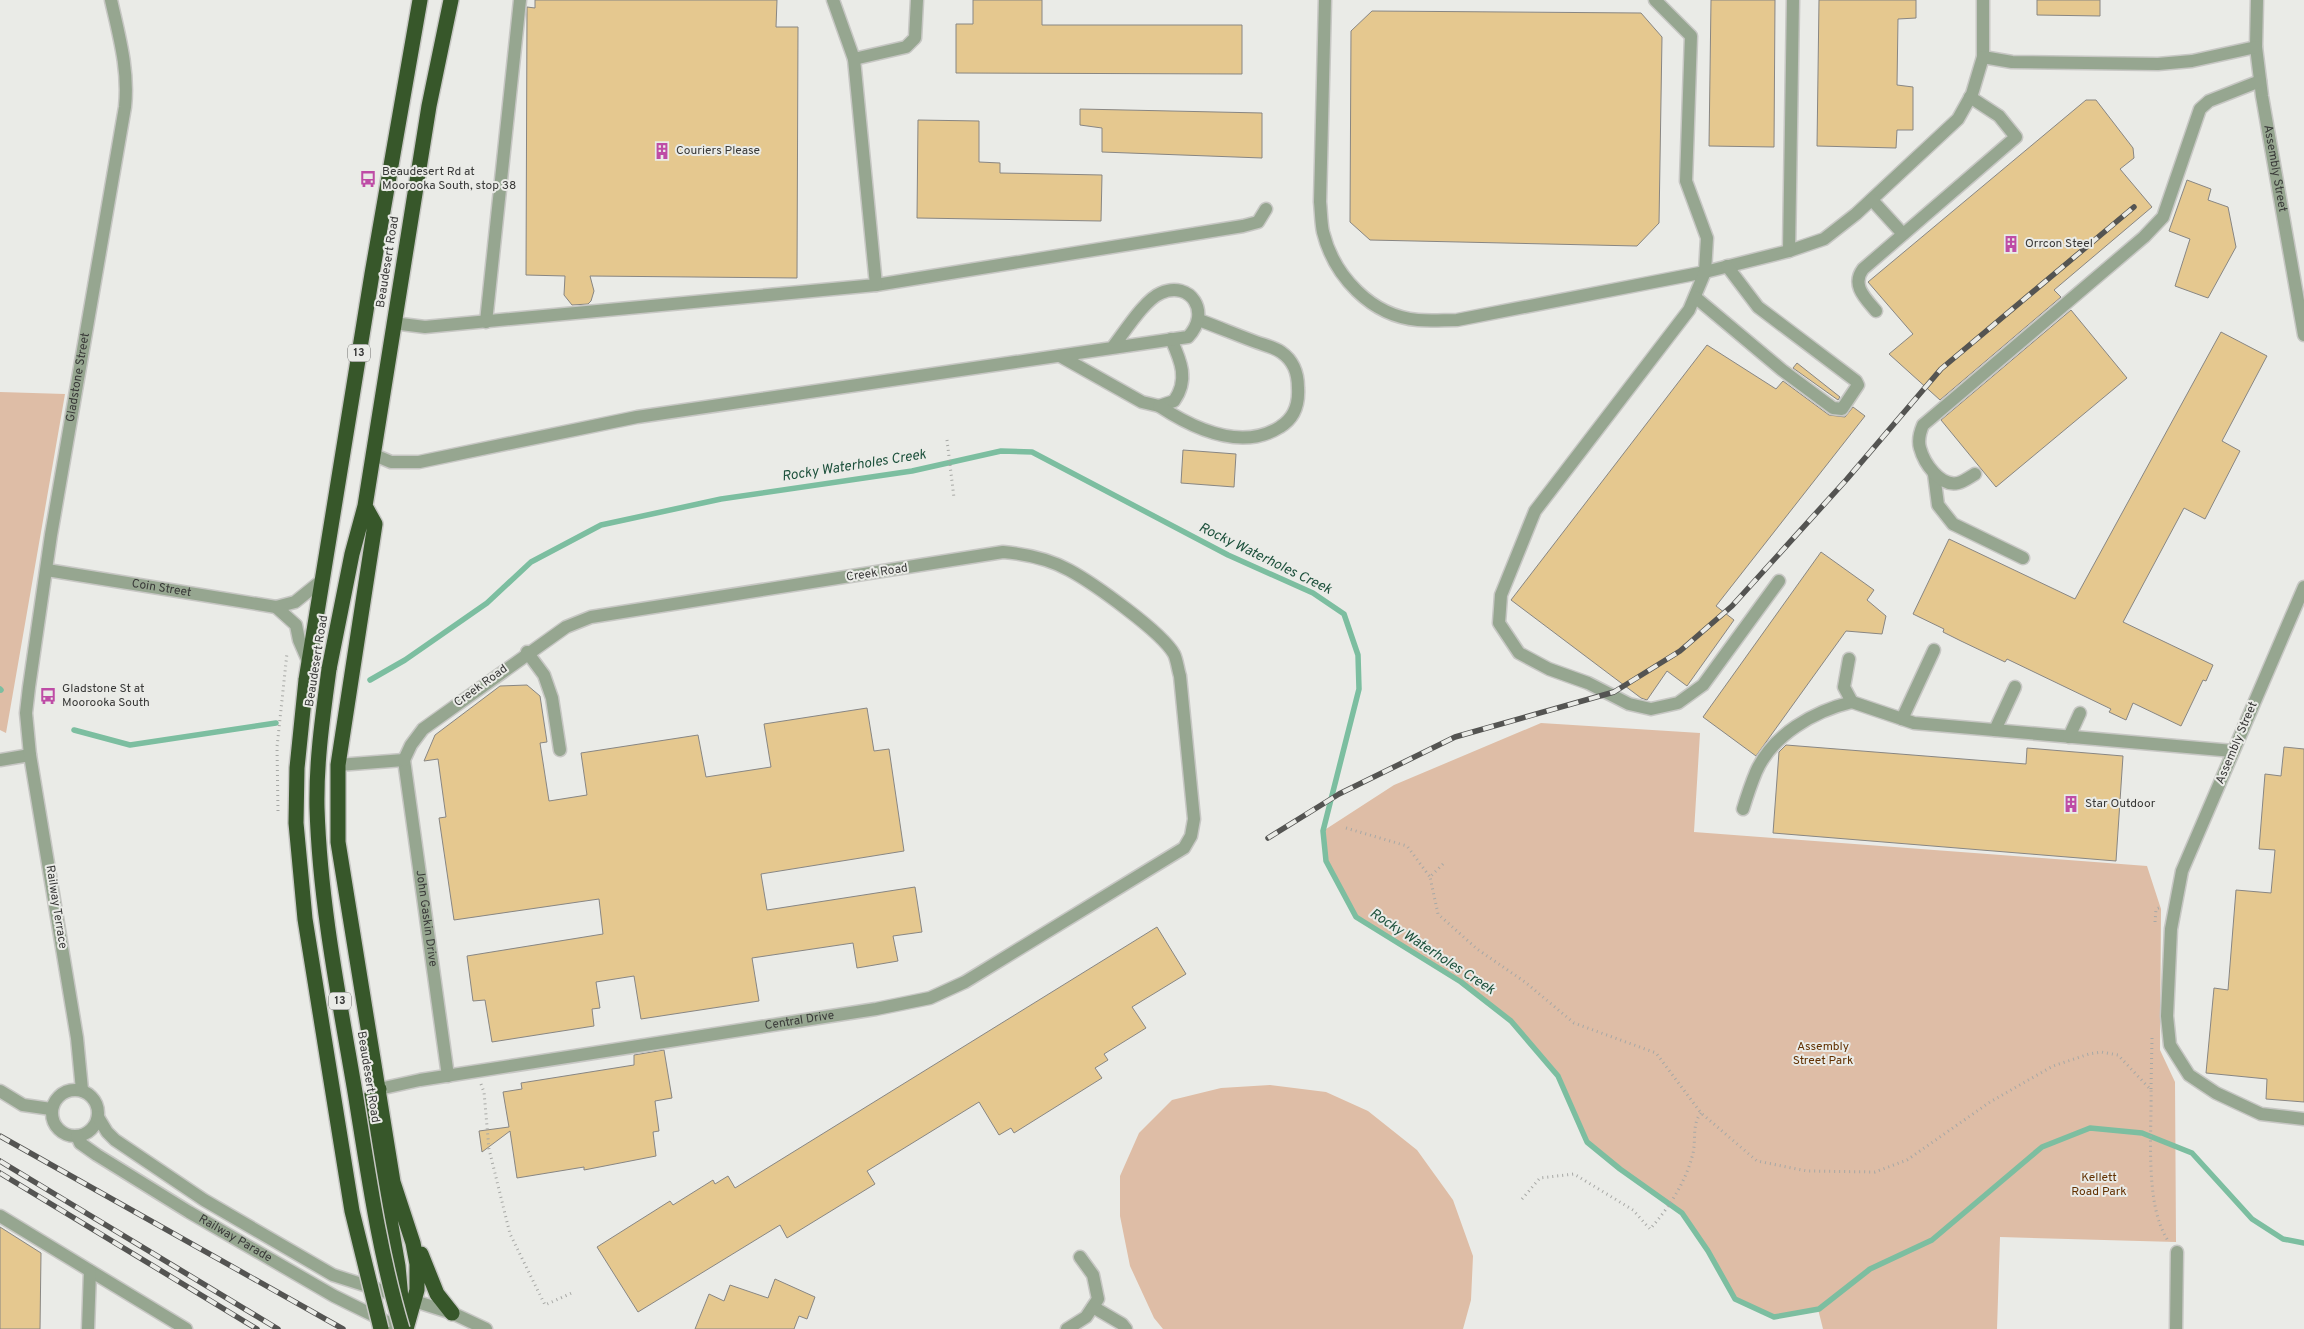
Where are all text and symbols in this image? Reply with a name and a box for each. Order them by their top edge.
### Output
street label: Assembly Street [2259,124,2290,213]
building icon: Couriers Please [652,141,672,161]
place label: Couriers Please [676,143,760,159]
place label: Beaudesert Rd at Moorooka South, stop 38 [382,164,516,194]
bus stop icon: Beaudesert Rd at Moorooka South, stop 38 [358,169,378,189]
street label: Beaudesert Road [373,215,403,309]
building icon: Orrcon Steel [2001,234,2021,254]
place label: Orrcon Steel [2025,236,2093,252]
street label: Gladstone Street [63,331,94,423]
road number: 13 [348,344,370,362]
water label: Rocky Waterholes Creek [781,446,928,486]
water label: Rocky Waterholes Creek [1196,519,1335,599]
street label: Creek Road [845,560,909,586]
street label: Coin Street [130,576,193,601]
street label: Beaudesert Road [302,614,332,708]
street label: Creek Road [451,661,511,711]
place label: Gladstone St at Moorooka South [62,681,150,711]
bus stop icon: Gladstone St at Moorooka South [38,686,58,706]
street label: Assembly Street [2212,699,2262,787]
building icon: Star Outdoor [2061,794,2081,814]
place label: Star Outdoor [2085,796,2156,812]
street label: Railway Terrace [41,864,71,950]
street label: John Gaskin Drive [411,869,441,968]
water label: Rocky Waterholes Creek [1366,905,1499,999]
road number: 13 [329,992,351,1009]
street label: Central Drive [764,1008,835,1034]
street label: Beaudesert Road [353,1030,383,1124]
park label: Assembly Street Park [1793,1039,1853,1069]
park label: Kellett Road Park [2071,1170,2127,1200]
street label: Railway Parade [196,1211,275,1266]

